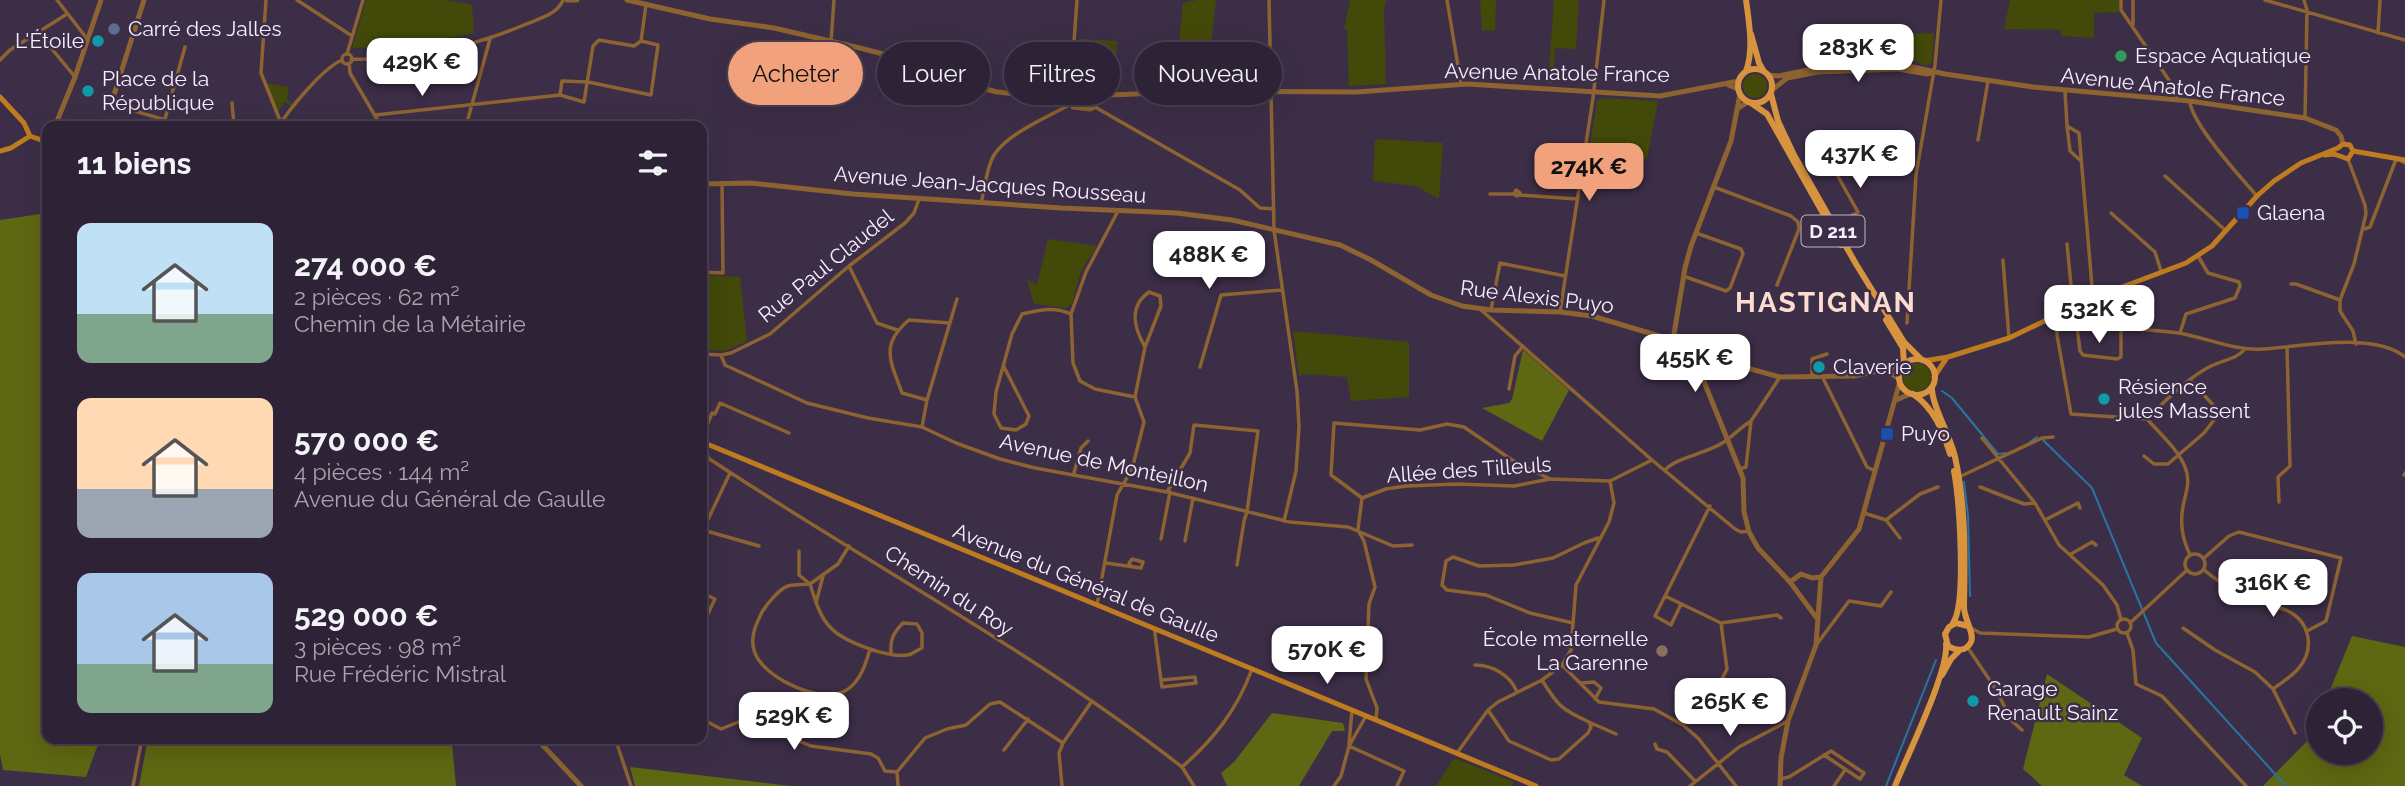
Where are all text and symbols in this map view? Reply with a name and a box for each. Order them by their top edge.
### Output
place label: Carré des Jalles [128,16,282,41]
marker: Carré des Jalles [106,21,122,37]
pin: 283K € [1801,24,1915,84]
place label: L'Étoile [15,28,84,53]
marker: L'Étoile [90,33,106,49]
text: 283K € [1819,33,1897,60]
pin: 429K € [365,38,479,98]
chip: Acheter [728,42,863,105]
chip: Louer [877,42,990,105]
chip: Filtres [1004,42,1120,105]
chip: Nouveau [1134,42,1282,105]
place label: Espace Aquatique [2135,43,2311,68]
text: 429K € [383,47,461,74]
marker: Espace Aquatique [2113,48,2129,64]
street label: Avenue Anatole France [1444,58,1670,87]
street label: Avenue Anatole France [2060,62,2286,111]
place label: Place de la République [102,66,214,115]
marker: Place de la République [80,83,96,99]
pin: 437K € [1803,130,1917,190]
text: 437K € [1821,139,1899,166]
icon: filters [634,144,672,182]
pin: 274K € [1532,144,1646,203]
text: 11 biens [77,146,191,181]
text: 274K € [1550,152,1628,179]
street label: Avenue Jean-Jacques Rousseau [833,161,1147,208]
place label: Glaena [2257,200,2325,225]
street label: Rue Paul Claudel [753,203,898,328]
marker: Glaena [2235,205,2251,221]
road number: D 211 [1801,216,1864,246]
pin: 488K € [1152,232,1266,291]
text: 488K € [1169,240,1249,267]
text: 274 000 € [294,248,437,283]
icon: home [133,251,217,335]
street label: Rue Alexis Puyo [1459,275,1615,318]
text: 2 pièces · 62 m² [294,283,460,310]
district label: HASTIGNAN [1735,286,1917,319]
pin: 532K € [2042,286,2156,345]
text: 532K € [2060,294,2138,321]
text: Chemin de la Métairie [294,310,526,337]
pin: 455K € [1638,334,1752,394]
text: 455K € [1656,343,1734,370]
place label: Claverie [1833,354,1912,379]
marker: Claverie [1811,359,1827,375]
place label: Résience jules Massent [2115,374,2250,423]
marker: Résience jules Massent [2096,391,2112,407]
place label: Puyo [1901,421,1950,446]
text: 570 000 € [294,423,439,458]
icon: home [133,426,217,510]
marker: Puyo [1879,426,1895,442]
street label: Avenue de Monteillon [998,428,1211,497]
street label: Allée des Tilleuls [1386,451,1552,488]
text: 4 pièces · 144 m² [294,458,469,485]
text: Avenue du Général de Gaulle [294,485,606,512]
street label: Avenue du Général de Gaulle [950,518,1223,647]
street label: Chemin du Roy [880,540,1018,641]
pin: 316K € [2216,560,2330,619]
text: 316K € [2234,568,2312,595]
text: 529 000 € [294,598,439,633]
icon: home [133,601,217,685]
pin: 570K € [1270,626,1384,686]
place label: École maternelle La Garenne [1483,626,1648,675]
text: 3 pièces · 98 m² [294,633,461,660]
text: 570K € [1288,635,1366,662]
marker: École maternelle La Garenne [1654,643,1670,659]
text: Rue Frédéric Mistral [294,660,506,687]
place label: Garage Renault Sainz [1987,676,2118,725]
pin: 265K € [1673,678,1787,738]
text: 265K € [1691,687,1769,714]
map controls [2306,688,2383,765]
button: locate [2306,688,2383,765]
pin: 529K € [737,692,851,752]
marker: Garage Renault Sainz [1965,693,1981,709]
text: 529K € [755,701,833,728]

